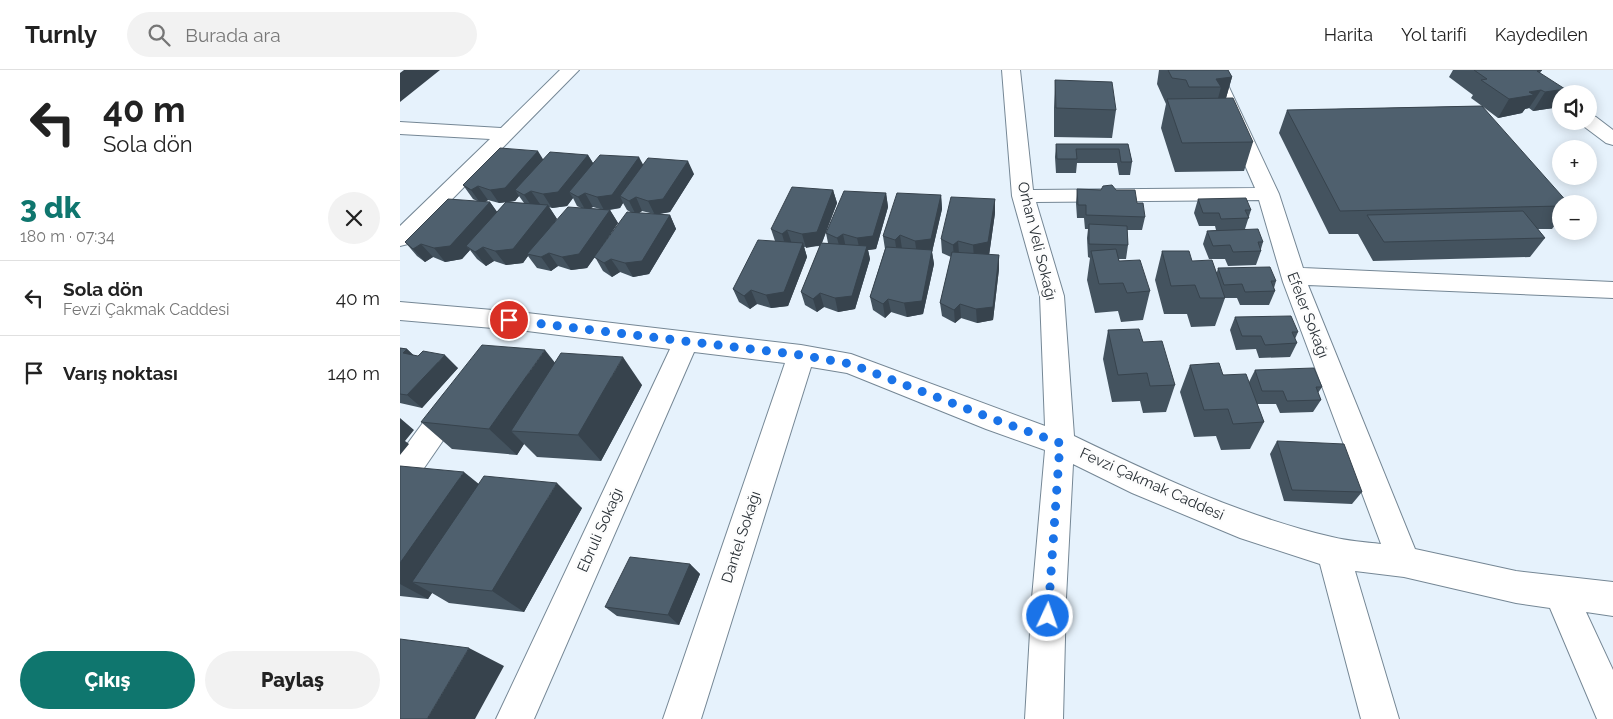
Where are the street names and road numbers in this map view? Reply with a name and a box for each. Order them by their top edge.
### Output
street label: Orhan Veli Sokağı [1014,180,1060,302]
street label: Efeler Sokağı [1283,269,1333,361]
street label: Fevzi Çakmak Caddesi [1077,444,1227,524]
street label: Ebruli Sokağı [573,485,627,575]
street label: Dantel Sokağı [718,489,764,585]

